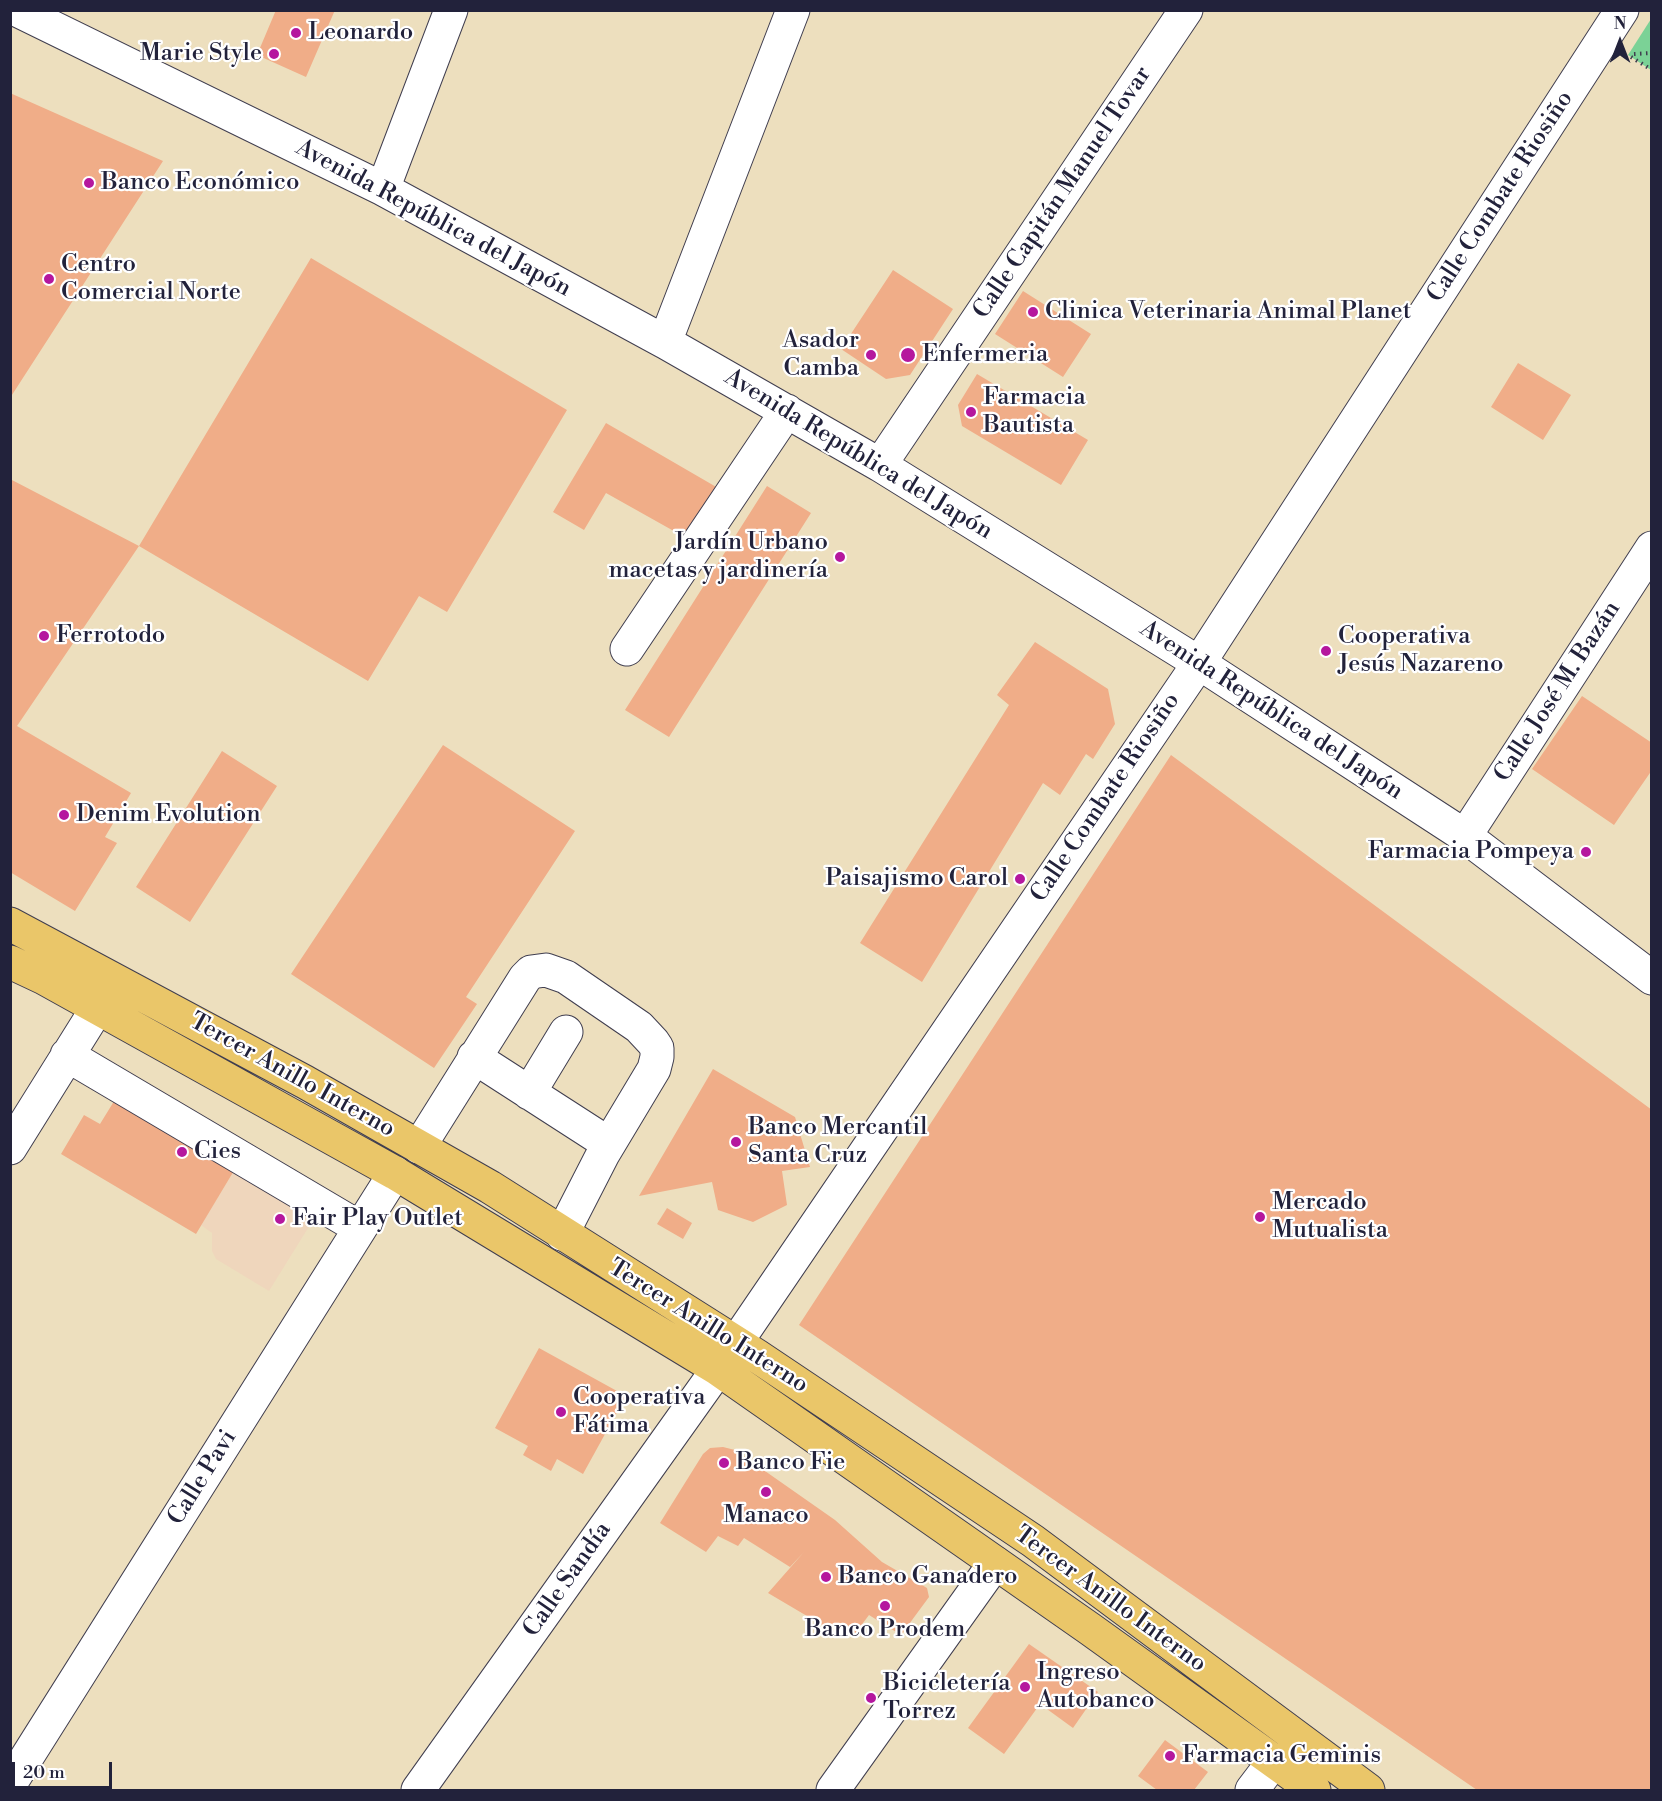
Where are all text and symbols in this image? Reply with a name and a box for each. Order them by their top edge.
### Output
north arrow [1590,12,1650,72]
text: N [1614,14,1626,34]
place label: Leonardo [308,19,413,47]
marker: Leonardo [289,26,303,40]
place label: Marie Style [140,40,262,68]
marker: Marie Style [267,47,281,61]
street label: Calle Capitán Manuel Tovar [968,61,1158,325]
street label: Calle Combate Riosiño [1422,86,1580,308]
street label: Avenida República del Japón [290,134,576,304]
place label: Banco Económico [101,169,299,197]
marker: Banco Económico [82,176,96,190]
place label: Centro Comercial Norte [61,251,241,307]
marker: Centro Comercial Norte [42,272,56,286]
place label: Clinica Veterinaria Animal Planet [1045,298,1411,326]
marker: Clinica Veterinaria Animal Planet [1026,305,1040,319]
place label: Asador Camba [782,327,859,383]
place label: Enfermeria [922,341,1048,369]
marker: Enfermeria [899,346,917,364]
marker: Asador Camba [864,348,878,362]
street label: Avenida República del Japón [719,363,997,547]
place label: Farmacia Bautista [983,384,1086,440]
marker: Farmacia Bautista [964,405,978,419]
place label: Jardín Urbano macetas y jardinería [608,529,828,585]
marker: Jardín Urbano macetas y jardinería [833,550,847,564]
street label: Calle José M. Bazán [1489,596,1627,788]
street label: Avenida República del Japón [1134,615,1408,807]
place label: Ferrotodo [56,622,165,650]
place label: Cooperativa Jesús Nazareno [1338,623,1503,679]
marker: Ferrotodo [37,629,51,643]
marker: Cooperativa Jesús Nazareno [1319,644,1333,658]
street label: Calle Combate Riosiño [1025,688,1187,908]
place label: Denim Evolution [76,801,261,829]
marker: Denim Evolution [57,808,71,822]
place label: Farmacia Pompeya [1368,838,1574,866]
marker: Farmacia Pompeya [1579,845,1593,859]
place label: Paisajismo Carol [825,865,1008,893]
marker: Paisajismo Carol [1013,872,1027,886]
street label: Tercer Anillo Interno [184,1008,400,1144]
place label: Banco Mercantil Santa Cruz [748,1114,927,1170]
marker: Banco Mercantil Santa Cruz [729,1135,743,1149]
place label: Cies [194,1138,241,1166]
marker: Cies [175,1145,189,1159]
place label: Mercado Mutualista [1272,1189,1388,1245]
place label: Fair Play Outlet [292,1205,463,1233]
marker: Mercado Mutualista [1253,1210,1267,1224]
marker: Fair Play Outlet [273,1212,287,1226]
street label: Tercer Anillo Interno [603,1254,813,1400]
place label: Cooperativa Fátima [573,1384,705,1440]
marker: Cooperativa Fátima [554,1405,568,1419]
street label: Calle Pavi [162,1425,244,1531]
place label: Banco Fie [736,1449,845,1477]
marker: Banco Fie [717,1456,731,1470]
marker: Manaco [759,1485,773,1499]
place label: Manaco [723,1502,809,1530]
street label: Calle Sandía [518,1517,618,1643]
street label: Tercer Anillo Interno [1008,1521,1212,1679]
place label: Banco Ganadero [838,1563,1017,1591]
marker: Banco Ganadero [819,1570,833,1584]
marker: Banco Prodem [878,1599,892,1613]
place label: Banco Prodem [805,1616,965,1644]
place label: Ingreso Autobanco [1037,1659,1154,1715]
place label: Bicicletería Torrez [883,1670,1010,1726]
marker: Ingreso Autobanco [1018,1680,1032,1694]
marker: Bicicletería Torrez [864,1691,878,1705]
place label: Farmacia Geminis [1182,1742,1381,1770]
marker: Farmacia Geminis [1163,1749,1177,1763]
scale bar [15,1750,116,1788]
text: 20 m [23,1761,65,1784]

